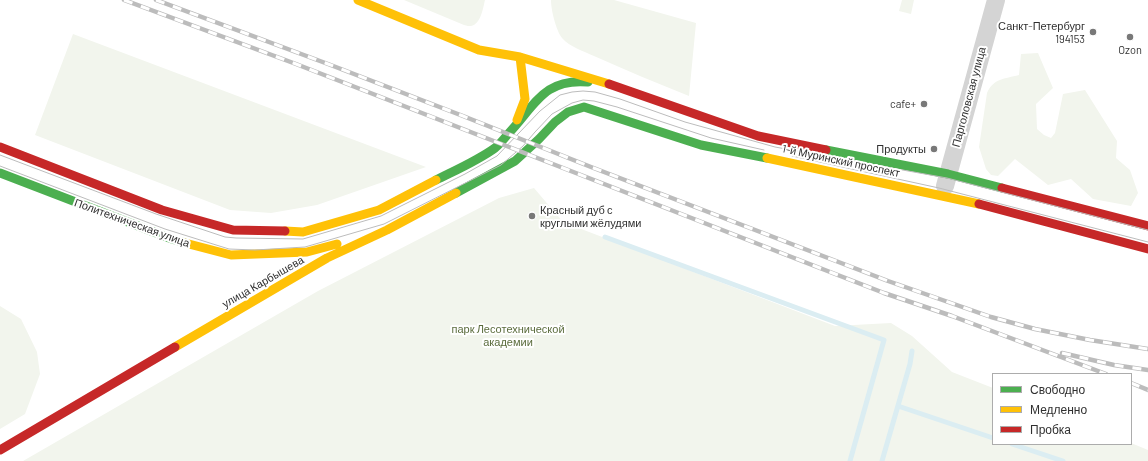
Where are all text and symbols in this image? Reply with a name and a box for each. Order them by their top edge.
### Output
place label: Санкт-Петербург 194153 [998,19,1085,45]
marker: Санкт-Петербург 194153 [1088,27,1098,37]
marker: Ozon [1125,32,1135,42]
place label: Ozon [1118,43,1142,57]
street label: Парголовская улица [949,45,989,149]
place label: cafe+ [890,97,916,111]
marker: cafe+ [919,99,929,109]
street label: 1-й Муринский проспект [781,142,901,180]
place label: Продукты [876,142,926,156]
marker: Продукты [929,144,939,154]
street label: Политехническая улица [73,196,191,250]
place label: Красный дуб с круглыми жёлудями [540,203,641,229]
marker: Красный дуб с круглыми жёлудями [527,211,537,221]
street label: улица Карбышева [220,253,306,311]
park label: парк Лесотехнической академии [451,322,565,348]
legend [992,373,1132,445]
text: Свободно [1030,382,1085,396]
text: Медленно [1030,402,1087,416]
text: Пробка [1030,422,1071,436]

